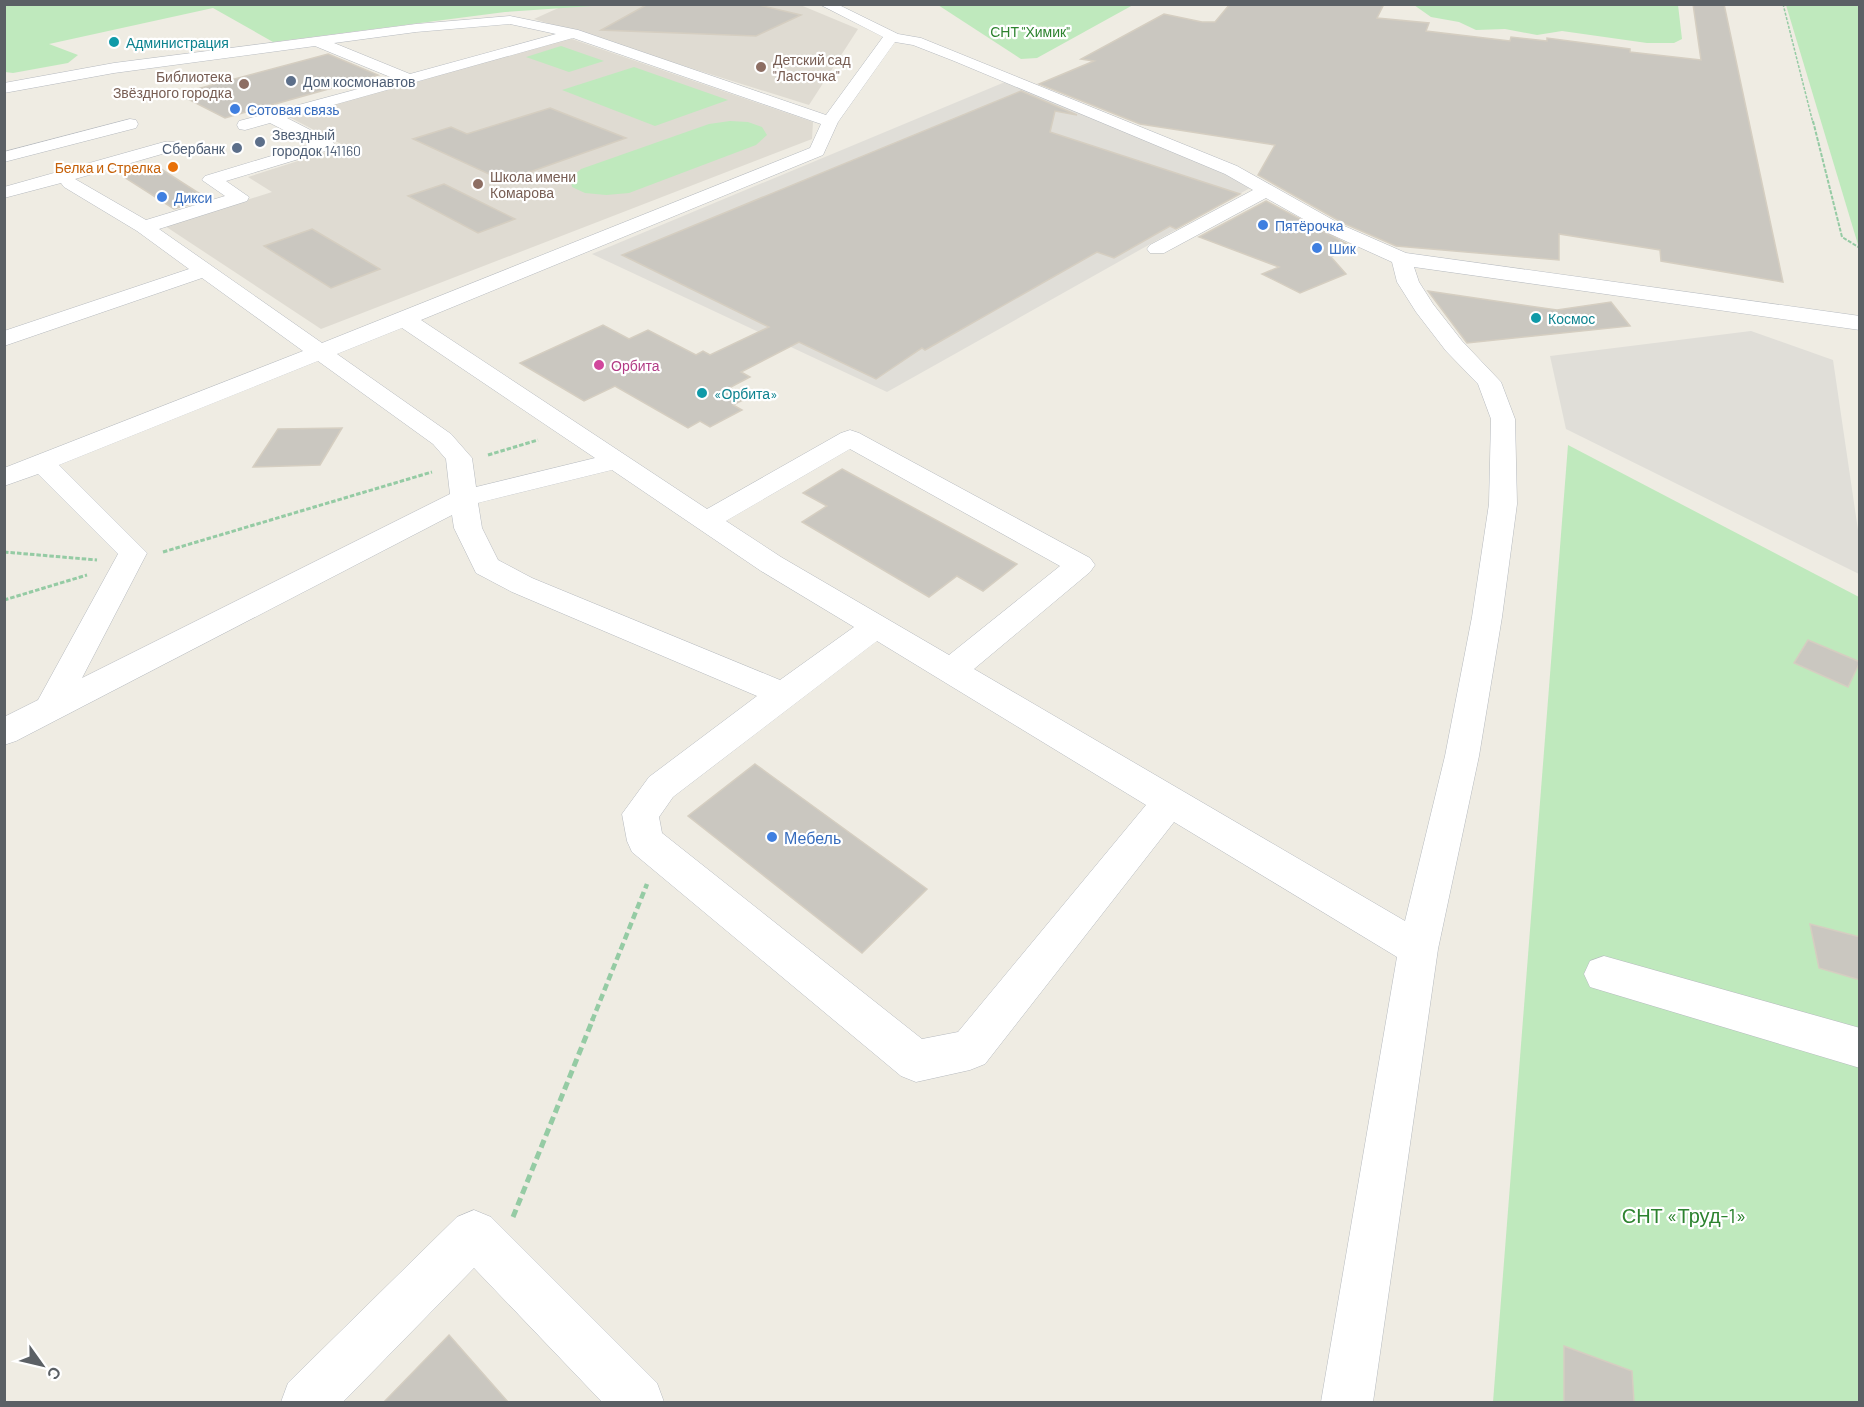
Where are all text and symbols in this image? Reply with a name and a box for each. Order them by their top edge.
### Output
park label: СНТ "Химик" [990,23,1070,40]
place label: Администрация [126,34,229,51]
marker: Администрация [107,35,121,49]
place label: Детский сад "Ласточка" [773,51,851,84]
marker: Детский сад "Ласточка" [754,60,768,74]
place label: Библиотека Звёздного городка [113,68,232,101]
place label: Дом космонавтов [303,73,415,90]
marker: Дом космонавтов [284,74,298,88]
marker: Библиотека Звёздного городка [237,77,251,91]
place label: Сотовая связь [247,101,340,118]
marker: Сотовая связь [228,102,242,116]
place label: Звездный городок 141160 [272,126,361,159]
marker: Звездный городок 141160 [253,135,267,149]
place label: Сбербанк [162,140,226,157]
marker: Сбербанк [230,141,244,155]
place label: Белка и Стрелка [55,159,161,176]
marker: Белка и Стрелка [166,160,180,174]
place label: Школа имени Комарова [490,168,576,201]
marker: Школа имени Комарова [471,177,485,191]
place label: Дикси [174,189,212,206]
marker: Дикси [155,190,169,204]
place label: Пятёрочка [1275,217,1344,234]
marker: Пятёрочка [1256,218,1270,232]
place label: Шик [1329,240,1357,257]
marker: Шик [1310,241,1324,255]
place label: Космос [1548,310,1595,327]
marker: Космос [1529,311,1543,325]
place label: Орбита [611,357,660,374]
marker: Орбита [592,358,606,372]
place label: «Орбита» [714,385,778,402]
marker: «Орбита» [695,386,709,400]
place label: Мебель [784,828,841,847]
marker: Мебель [765,830,779,844]
park label: СНТ «Труд-1» [1622,1203,1746,1227]
north arrow [12,1335,72,1395]
text: С [43,1364,66,1384]

